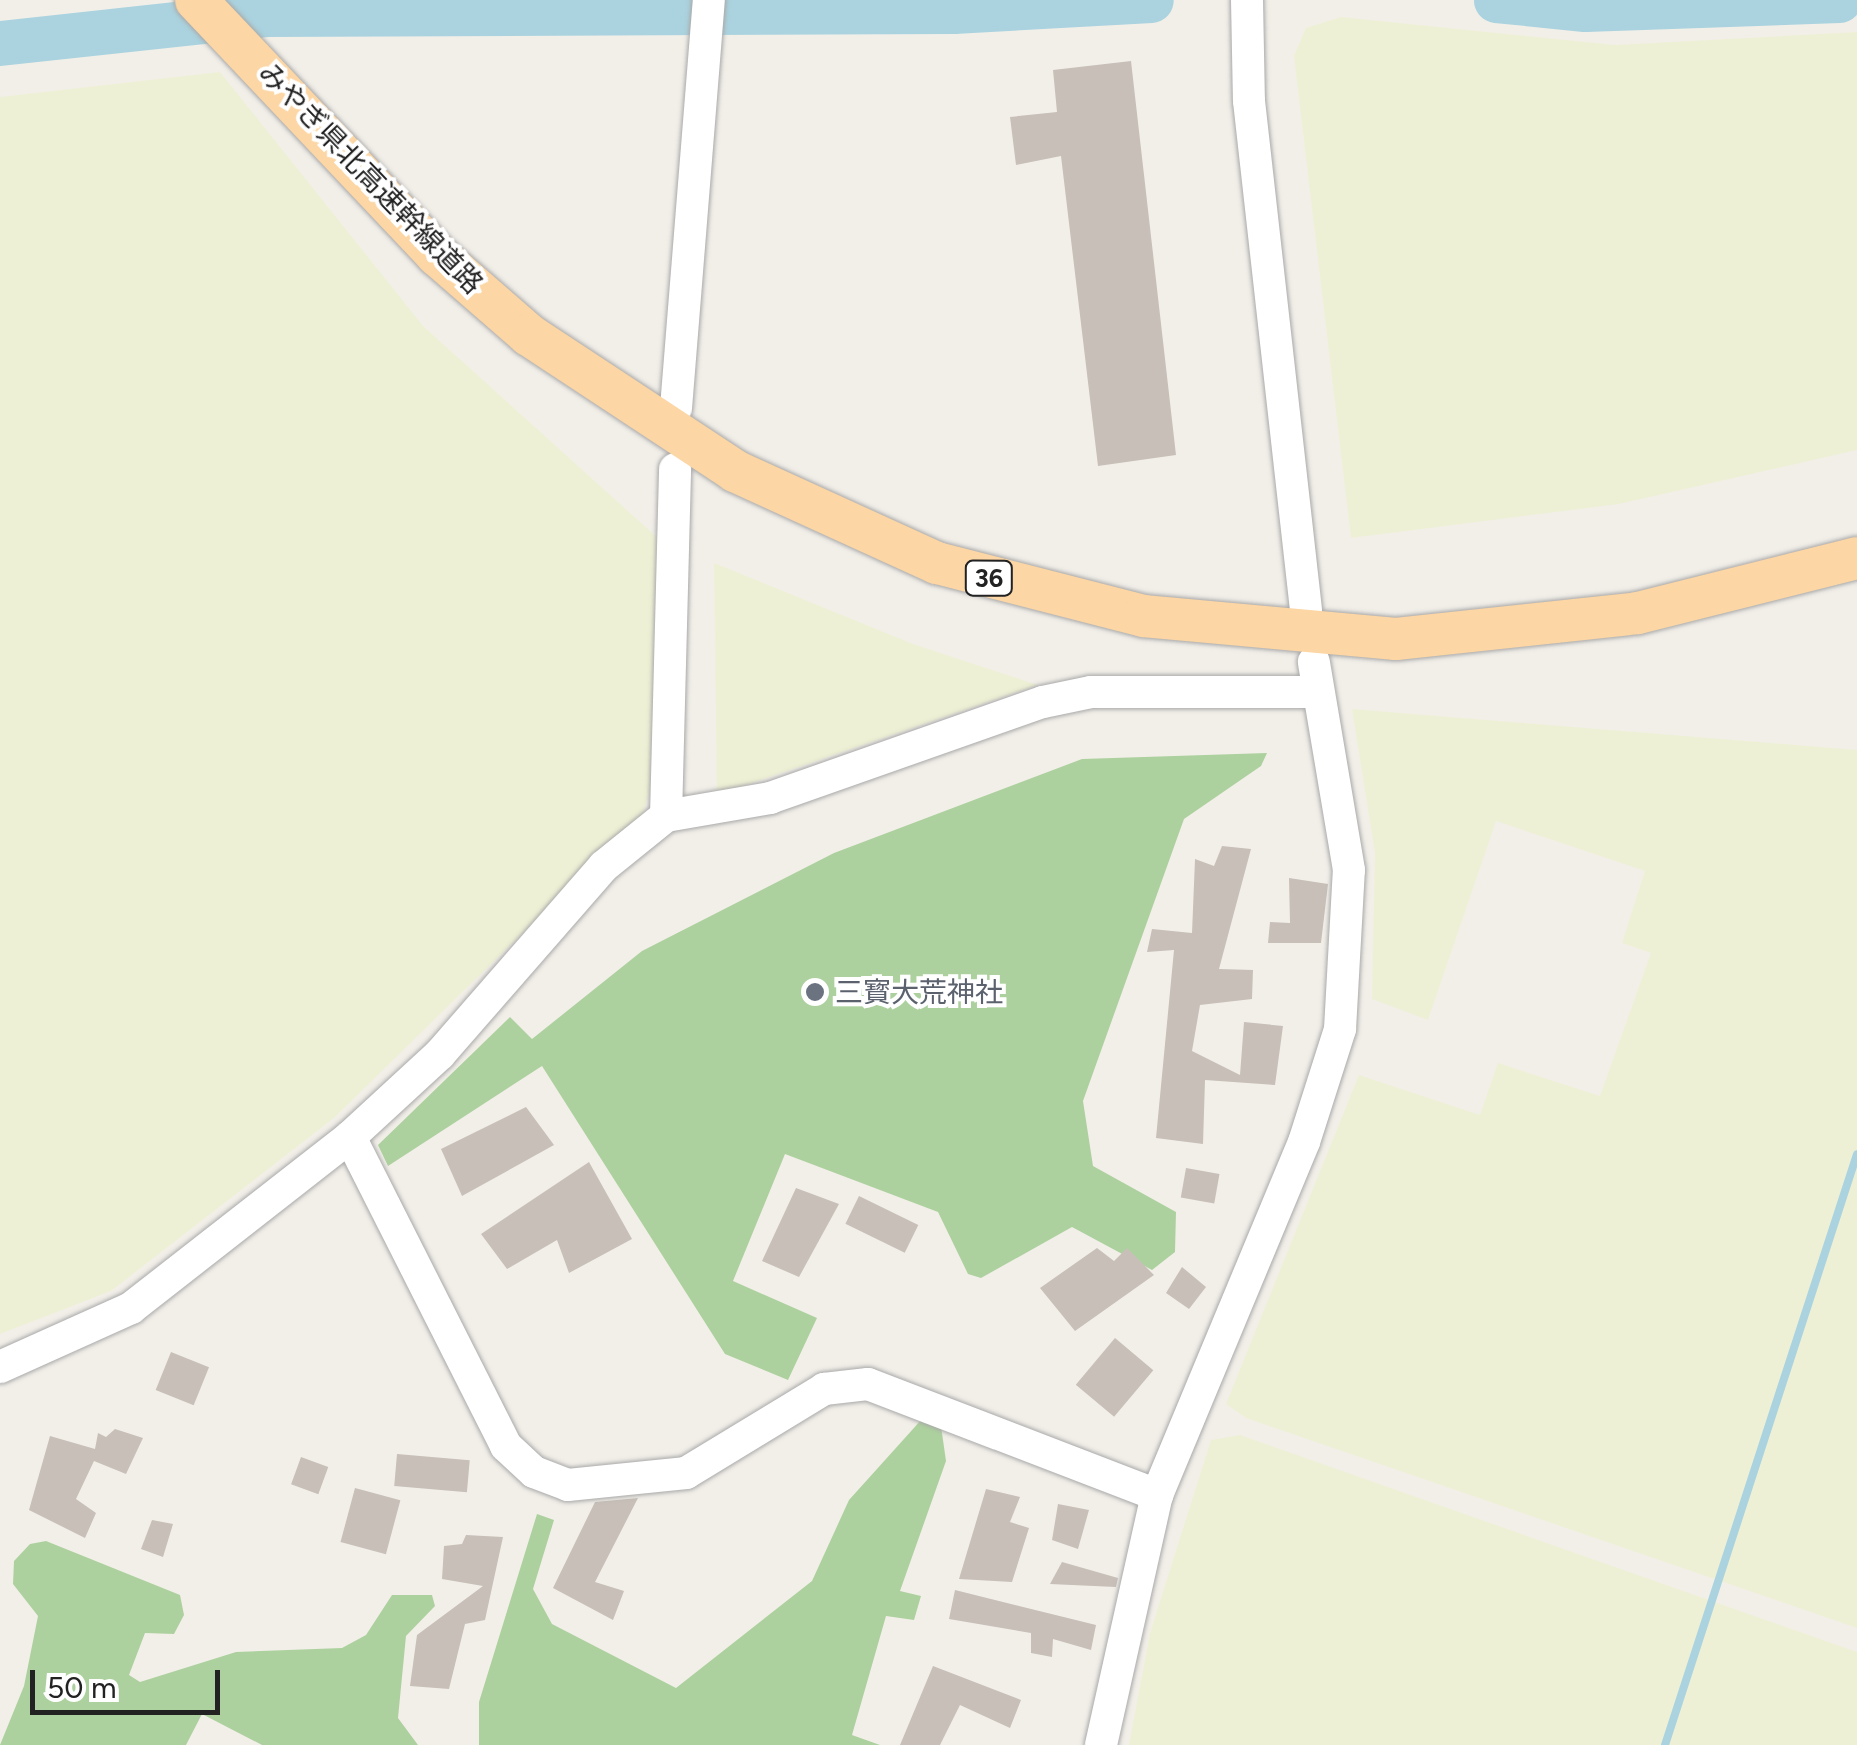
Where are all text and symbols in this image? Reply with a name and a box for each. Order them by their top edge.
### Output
street label: みやぎ県北高速幹線道路 [252,56,490,300]
road number: 36 [964,558,1014,598]
place label: 三寳大荒神社 [835,975,1003,1009]
marker: 三寳大荒神社 [804,981,826,1003]
scale bar [35,1650,225,1712]
text: 50 m [47,1669,116,1706]

